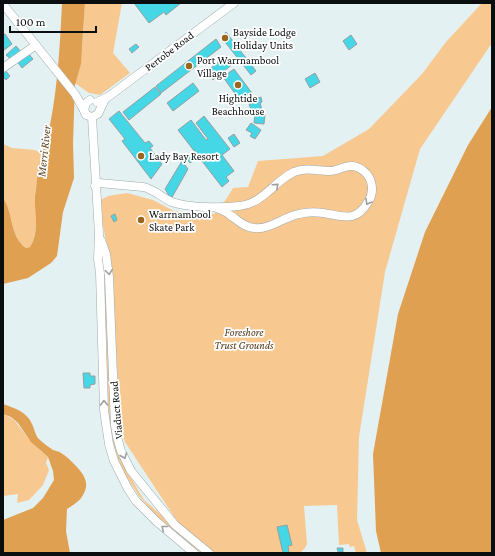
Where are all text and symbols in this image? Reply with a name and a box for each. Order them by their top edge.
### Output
scale bar [10,8,96,34]
text: 100 m [16,15,46,29]
place label: Bayside Lodge Holiday Units [233,26,296,52]
street label: Pertobe Road [142,29,196,73]
marker: Bayside Lodge Holiday Units [220,33,230,43]
place label: Port Warrnambool Village [197,54,279,80]
marker: Port Warrnambool Village [184,61,194,71]
marker: Hightide Beachhouse [233,80,243,90]
place label: Hightide Beachhouse [212,92,265,117]
water label: Merri River [34,124,54,179]
place label: Lady Bay Resort [149,150,219,163]
marker: Lady Bay Resort [136,151,146,161]
one-way arrow [271,184,278,191]
one-way arrow [365,198,372,205]
place label: Warrnambool Skate Park [149,208,211,233]
marker: Warrnambool Skate Park [136,215,146,225]
one-way arrow [104,269,113,275]
park label: Foreshore Trust Grounds [215,326,274,351]
street label: Viaduct Road [107,380,125,440]
one-way arrow [100,400,108,406]
one-way arrow [119,453,127,460]
one-way arrow [162,525,169,532]

